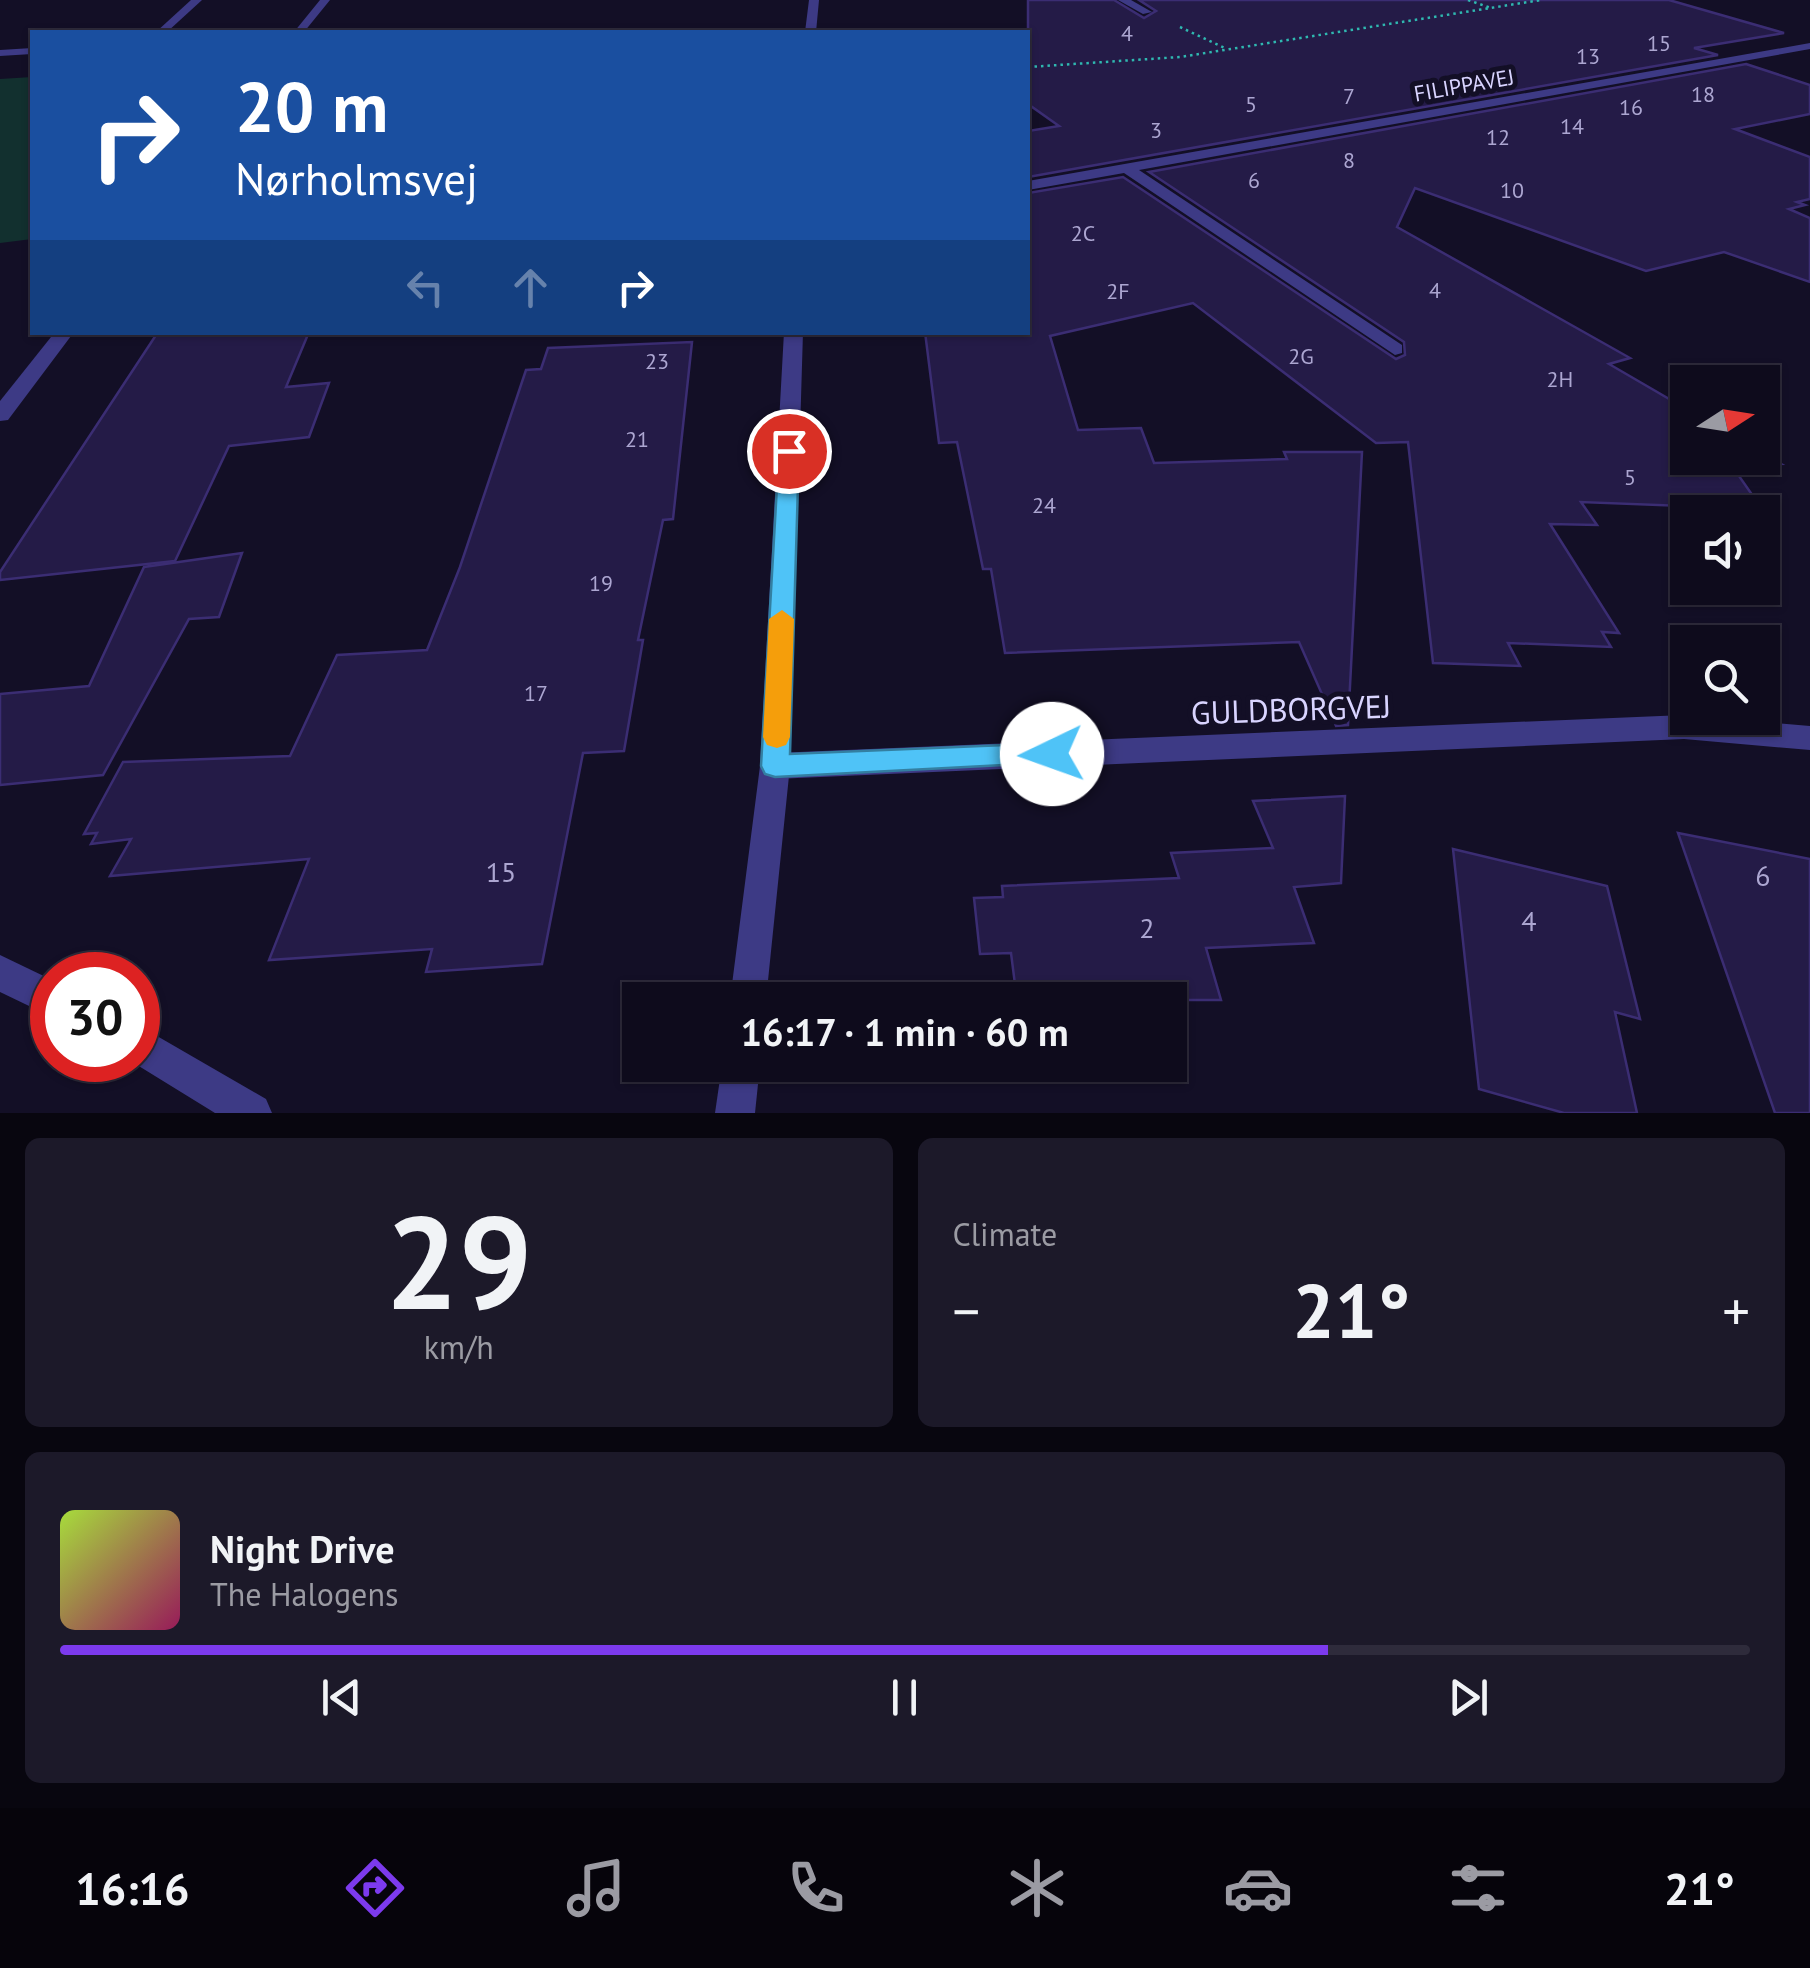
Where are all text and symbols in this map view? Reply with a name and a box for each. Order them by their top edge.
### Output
house number: 4 [1121,19,1133,47]
house number: 15 [1647,29,1671,57]
house number: 13 [1576,42,1600,70]
text: 20 m [235,61,388,151]
street label: FILIPPAVEJ [1412,62,1516,108]
icon: right [70,70,200,200]
house number: 18 [1691,80,1715,108]
house number: 7 [1343,82,1355,110]
house number: 5 [1245,90,1257,118]
house number: 16 [1619,93,1643,121]
house number: 14 [1560,112,1584,140]
house number: 3 [1150,116,1162,144]
house number: 12 [1486,123,1510,151]
house number: 8 [1343,146,1355,174]
text: Nørholmsvej [235,149,478,207]
house number: 6 [1248,166,1260,194]
house number: 10 [1500,176,1524,204]
house number: 2C [1071,219,1095,247]
icon: left [398,260,453,315]
icon: ahead [503,260,558,315]
icon: right [608,260,663,315]
house number: 4 [1429,276,1441,304]
house number: 2F [1106,277,1130,305]
house number: 2G [1288,342,1314,370]
house number: 23 [645,347,669,375]
house number: 2H [1547,365,1573,393]
north arrow [1670,365,1780,475]
map controls [1670,365,1780,735]
pin [747,409,832,494]
icon: arrive [762,424,817,479]
house number: 21 [625,425,649,453]
house number: 5 [1624,463,1636,491]
house number: 24 [1032,491,1056,519]
button: sound [1670,495,1780,605]
house number: 19 [589,569,613,597]
button: search [1670,625,1780,735]
house number: 17 [524,679,548,707]
street label: GULDBORGVEJ [1190,685,1392,733]
position arrow [1000,702,1104,806]
house number: 15 [486,853,516,890]
house number: 6 [1755,857,1771,894]
house number: 4 [1521,902,1537,939]
house number: 2 [1139,909,1155,946]
speed limit sign: 30 [30,952,160,1082]
text: 16:17 · 1 min · 60 m [740,1007,1069,1056]
text: 29 [385,1177,532,1345]
text: Climate [953,1213,1057,1255]
text: 21° [1292,1262,1410,1359]
text: − [953,1275,980,1346]
text: + [1722,1275,1750,1346]
text: km/h [424,1326,494,1368]
text: Night Drive [210,1524,394,1573]
text: The Halogens [210,1573,398,1615]
icon: previous [314,1670,369,1725]
icon: pause [877,1670,932,1725]
icon: next [1441,1670,1496,1725]
icon: directions [340,1853,410,1923]
icon: music [561,1853,631,1923]
icon: phone [781,1853,851,1923]
icon: climate [1002,1853,1072,1923]
icon: car [1223,1853,1293,1923]
icon: filters [1443,1853,1513,1923]
text: 16:16 [75,1859,189,1917]
text: 21° [1664,1859,1735,1917]

